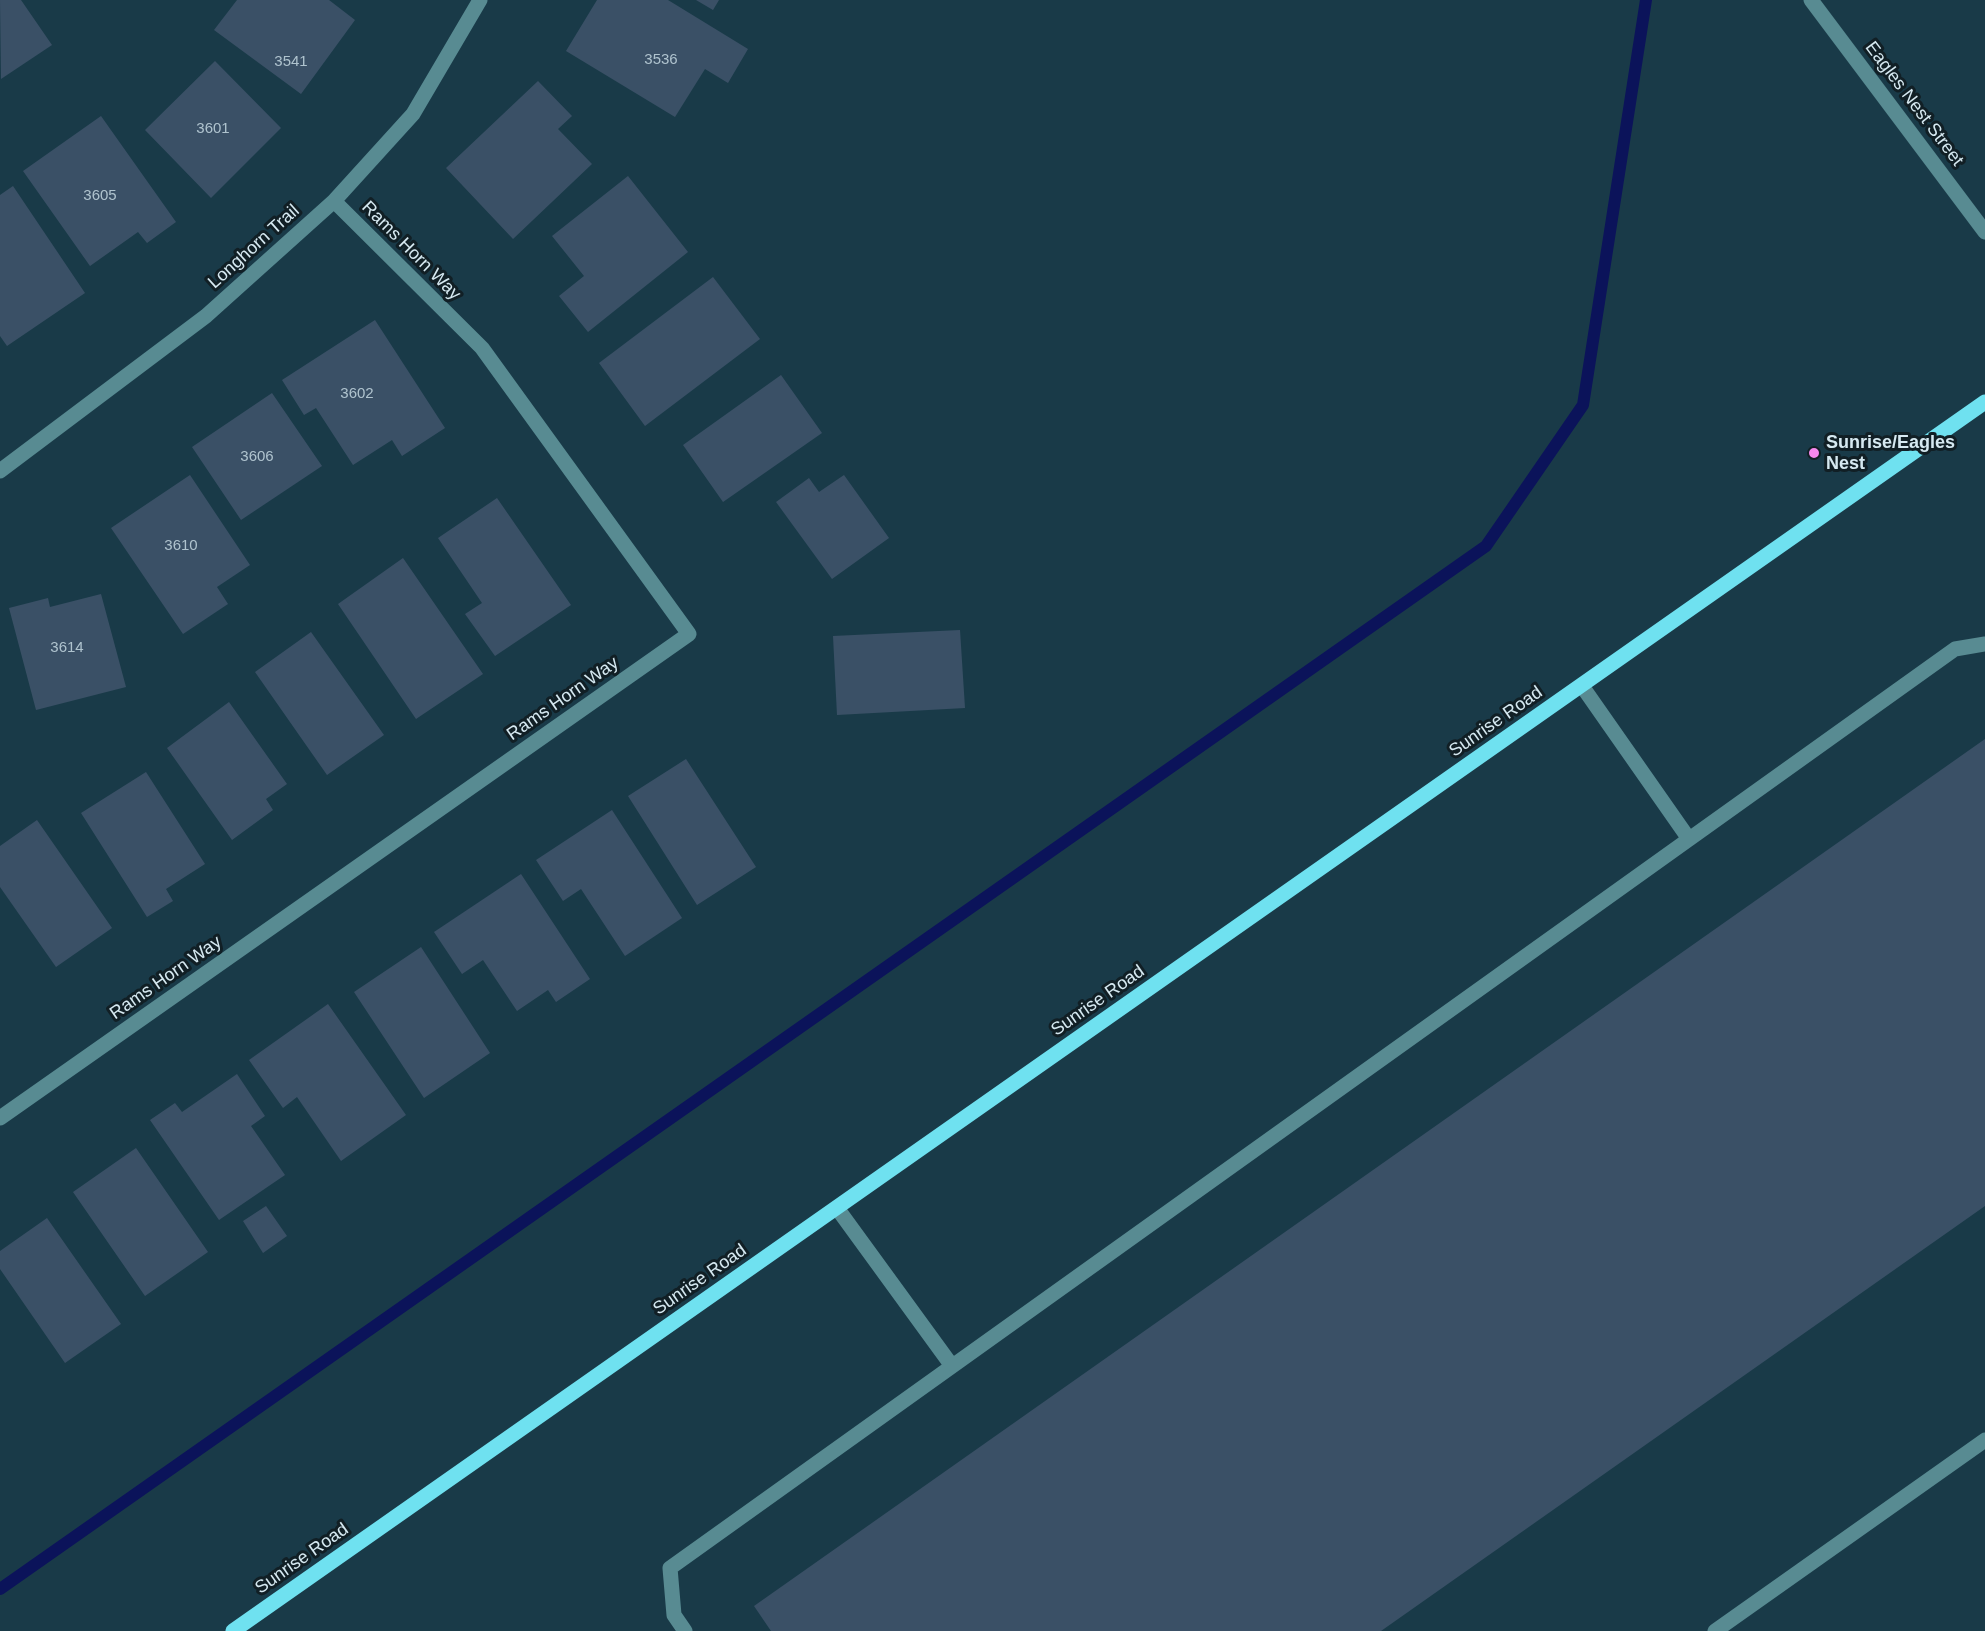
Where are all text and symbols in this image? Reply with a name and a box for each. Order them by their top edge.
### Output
street label: Eagles Nest Street [1860,38,1968,170]
house number: 3536 [644,51,678,69]
house number: 3541 [274,53,308,71]
house number: 3601 [196,120,230,138]
house number: 3605 [83,187,117,205]
street label: Rams Horn Way [357,197,465,305]
street label: Longhorn Trail [204,200,304,294]
house number: 3602 [340,385,374,403]
place label: Sunrise/Eagles Nest [1826,432,1955,474]
marker: Sunrise/Eagles Nest [1807,446,1821,460]
house number: 3606 [240,448,274,466]
house number: 3610 [164,537,198,555]
house number: 3614 [50,639,84,657]
street label: Rams Horn Way [503,652,623,746]
street label: Sunrise Road [1445,682,1547,762]
street label: Rams Horn Way [106,931,226,1025]
street label: Sunrise Road [1047,961,1149,1041]
street label: Sunrise Road [649,1240,751,1320]
street label: Sunrise Road [251,1519,353,1599]

